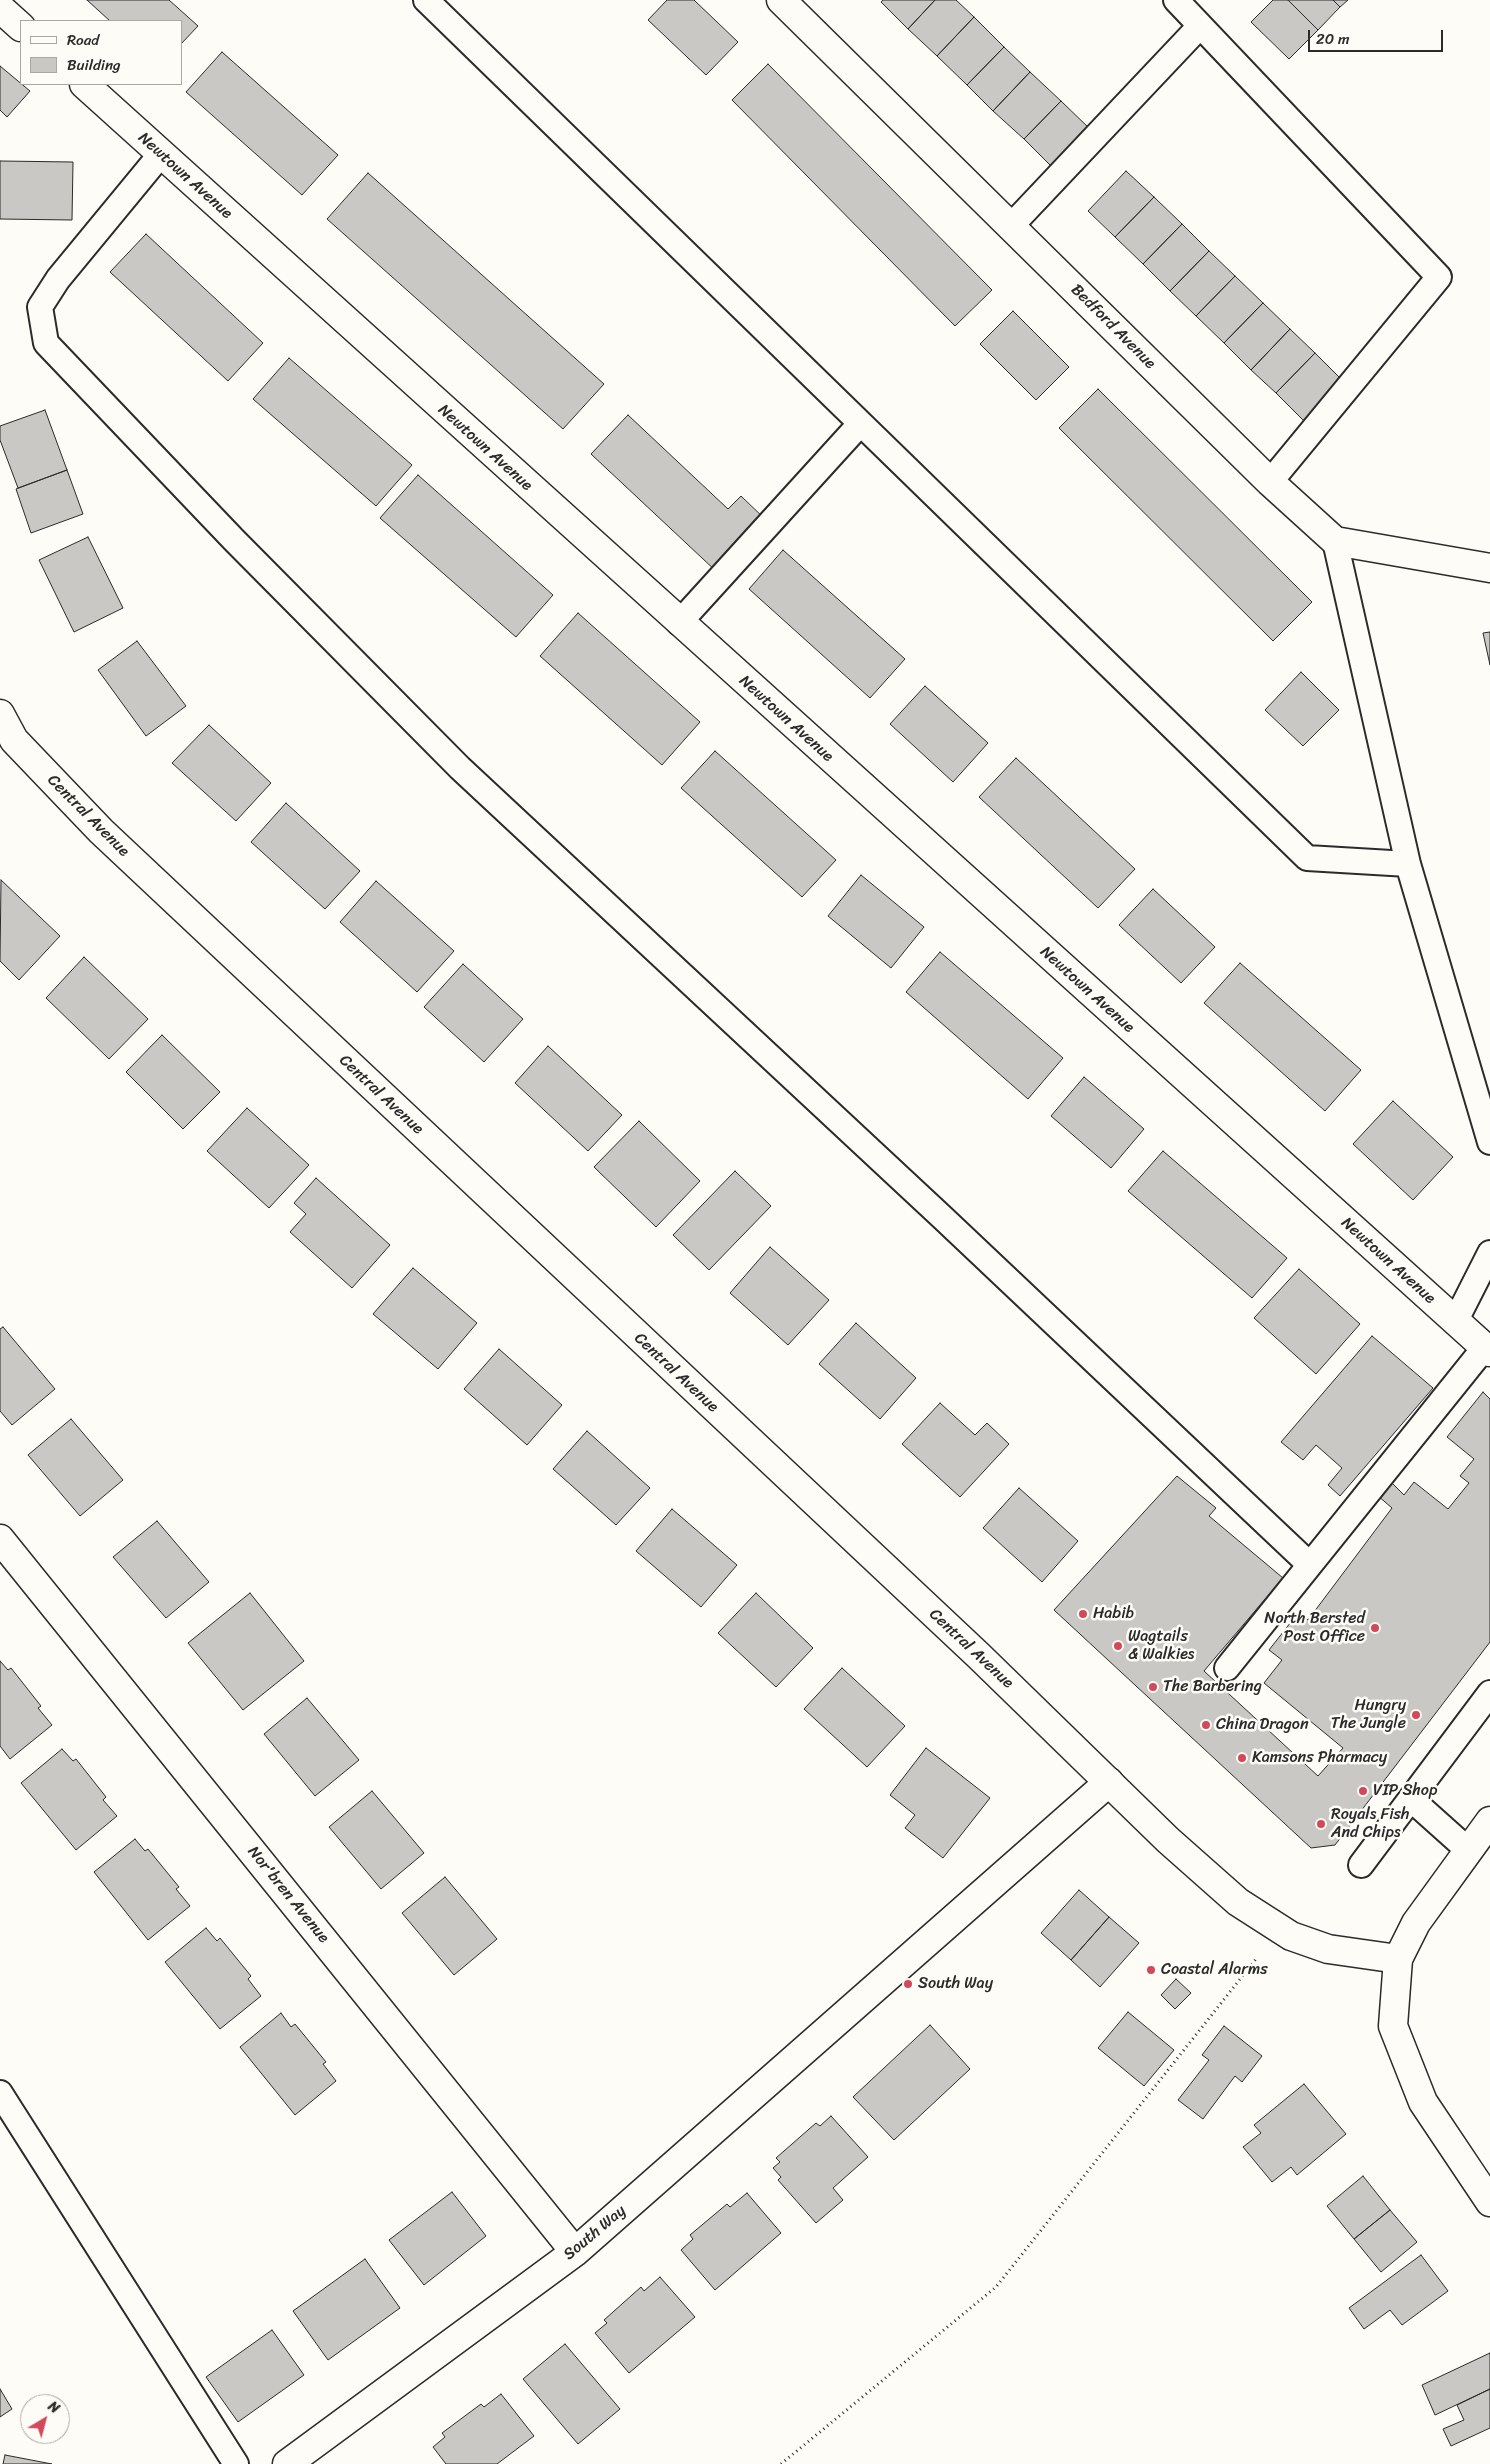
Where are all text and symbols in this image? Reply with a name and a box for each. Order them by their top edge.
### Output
legend [20,20,182,85]
scale bar [1310,20,1445,52]
text: 20 m [1316,26,1350,52]
text: Road [67,27,99,53]
text: Building [67,52,121,78]
street label: Newtown Avenue [134,129,236,223]
street label: Bedford Avenue [1067,281,1159,373]
street label: Newtown Avenue [434,401,536,495]
street label: Newtown Avenue [735,672,837,766]
street label: Central Avenue [43,771,133,861]
street label: Newtown Avenue [1036,943,1138,1037]
street label: Central Avenue [335,1051,427,1139]
street label: Newtown Avenue [1337,1214,1439,1308]
street label: Central Avenue [630,1329,722,1417]
place label: Habib [1093,1604,1134,1624]
street label: Central Avenue [925,1605,1017,1693]
marker: Habib [1077,1608,1089,1620]
place label: North Bersted Post Office [1264,1609,1365,1647]
marker: North Bersted Post Office [1369,1622,1381,1634]
place label: Wagtails & Walkies [1128,1627,1194,1665]
marker: Wagtails & Walkies [1112,1640,1124,1652]
place label: The Barbering [1163,1677,1262,1697]
marker: The Barbering [1147,1681,1159,1693]
place label: Hungry The Jungle [1331,1696,1406,1734]
marker: Hungry The Jungle [1410,1709,1422,1721]
place label: China Dragon [1216,1715,1309,1735]
marker: China Dragon [1200,1719,1212,1731]
place label: Kamsons Pharmacy [1252,1748,1387,1768]
marker: Kamsons Pharmacy [1236,1752,1248,1764]
place label: VIP Shop [1373,1781,1437,1801]
marker: VIP Shop [1357,1785,1369,1797]
place label: Royals Fish And Chips [1331,1805,1409,1843]
marker: Royals Fish And Chips [1315,1818,1327,1830]
street label: Nor'bren Avenue [243,1843,333,1947]
place label: Coastal Alarms [1161,1960,1268,1980]
marker: Coastal Alarms [1145,1964,1157,1976]
place label: South Way [918,1974,993,1994]
marker: South Way [902,1978,914,1990]
street label: South Way [560,2202,630,2264]
north arrow [20,2394,70,2444]
text: N [42,2395,65,2420]

